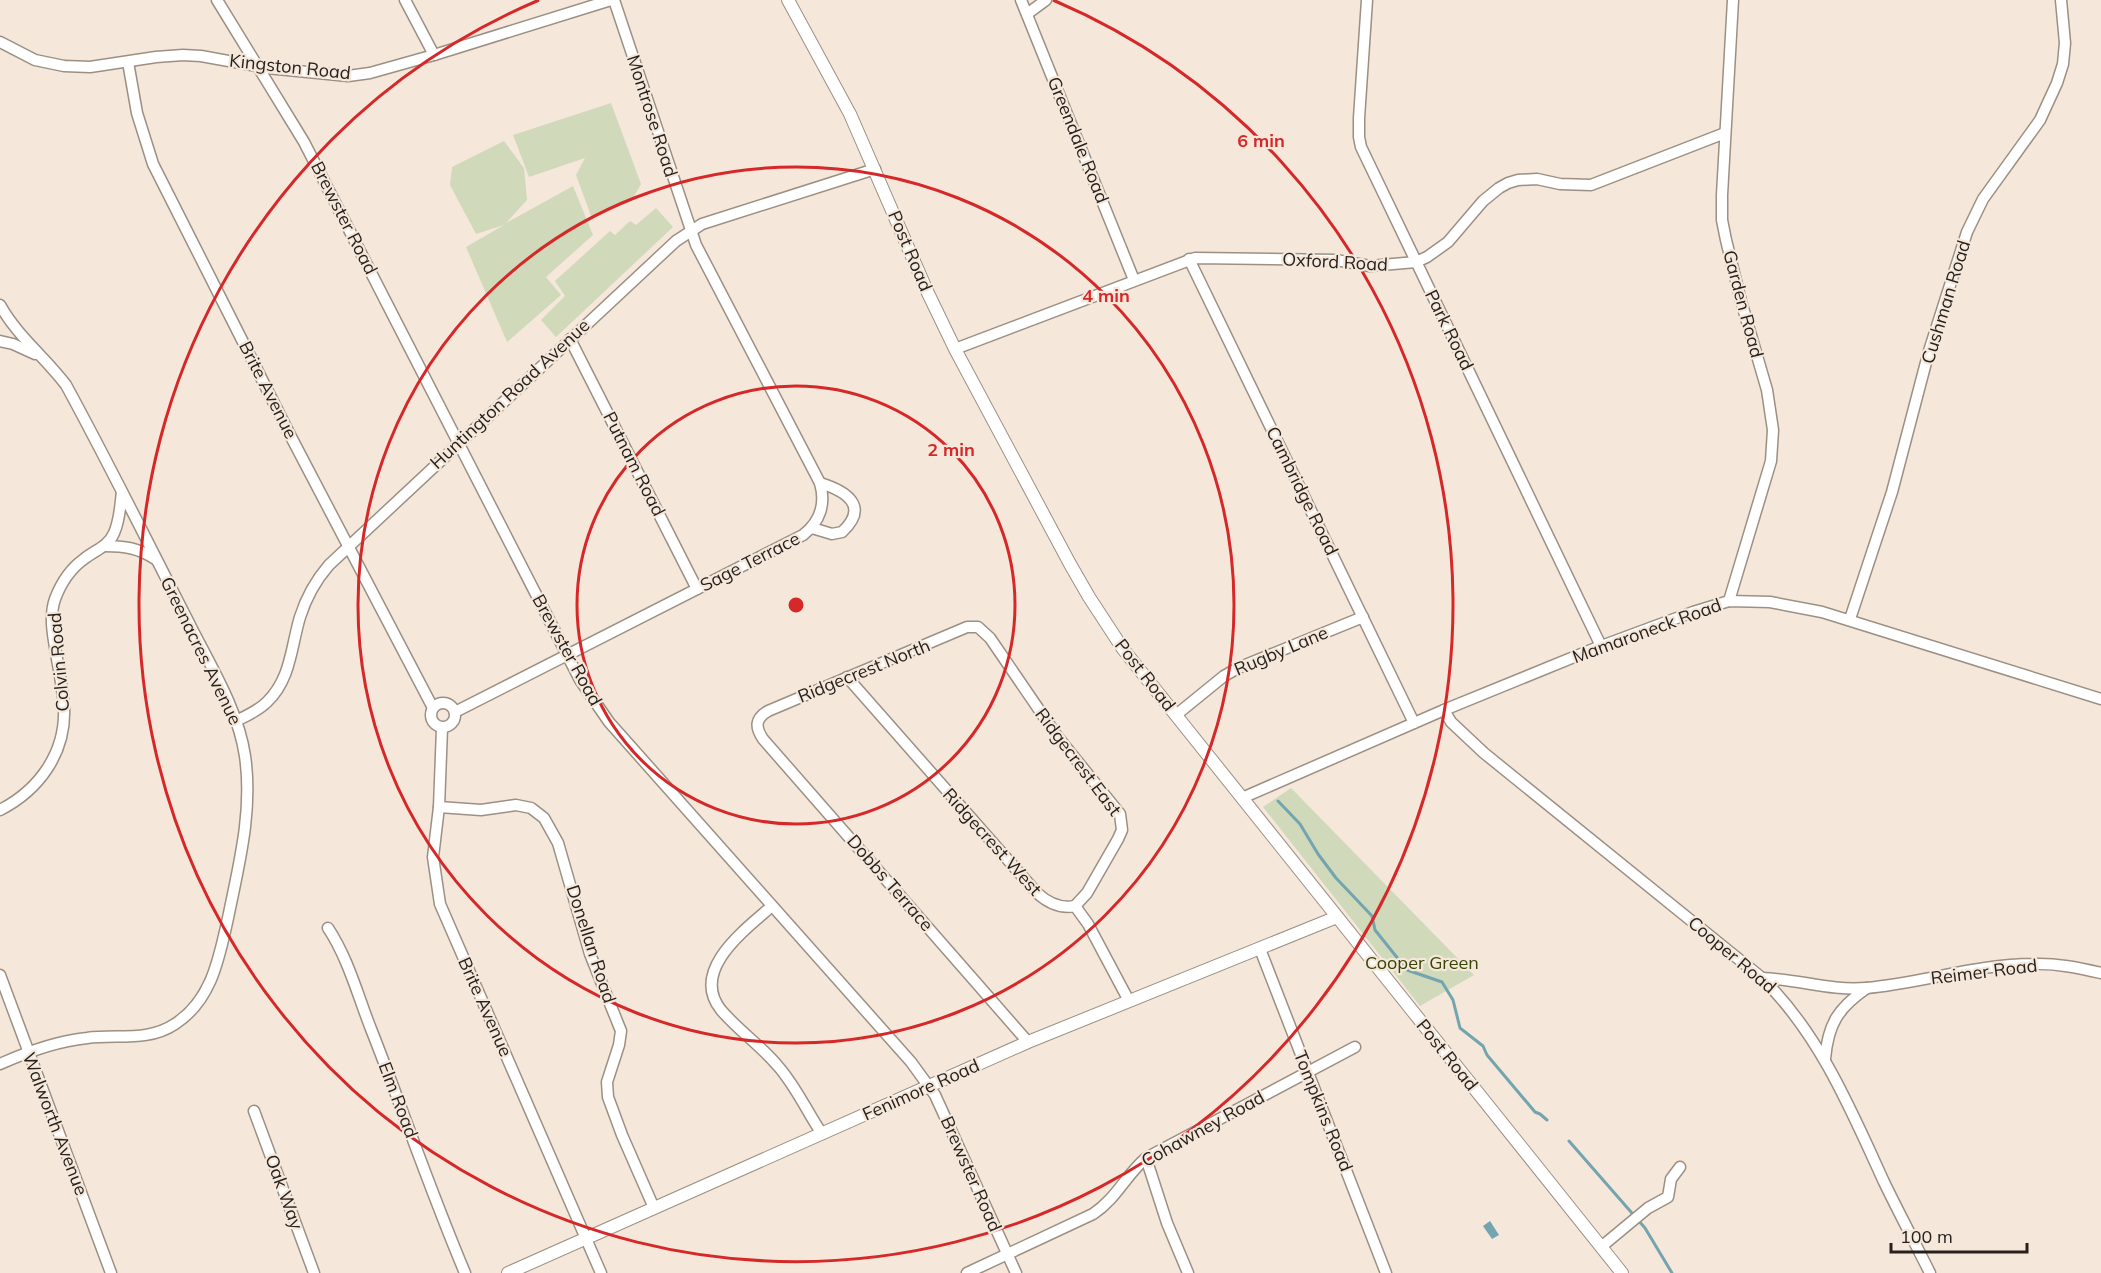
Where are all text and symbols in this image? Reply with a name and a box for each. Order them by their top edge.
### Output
street label: Kingston Road [228,49,352,84]
street label: Montrose Road [622,52,683,180]
street label: Greendale Road [1043,73,1114,206]
text: 6 min [1237,129,1285,152]
street label: Brewster Road [306,157,383,278]
street label: Post Road [883,207,938,295]
street label: Cushman Road [1916,237,1975,366]
street label: Oxford Road [1282,247,1388,276]
street label: Garden Road [1718,248,1769,360]
text: 4 min [1082,284,1130,307]
street label: Park Road [1420,286,1479,374]
street label: Huntington Road Avenue [425,314,594,474]
street label: Brite Avenue [234,337,303,442]
street label: Putnam Road [598,408,671,520]
street label: Cambridge Road [1261,423,1344,559]
text: 2 min [927,438,975,461]
street label: Sage Terrace [696,527,804,597]
street label: Greenacres Avenue [156,573,247,729]
street label: Brewster Road [527,590,608,710]
street label: Mamaroneck Road [1569,593,1724,668]
centre of rings [786,595,806,615]
street label: Colvin Road [43,611,74,713]
street label: Rugby Lane [1230,620,1331,681]
street label: Ridgecrest North [794,634,933,708]
street label: Post Road [1110,634,1181,715]
street label: Ridgecrest East [1030,703,1127,820]
street label: Ridgecrest West [938,783,1047,900]
street label: Dobbs Terrace [842,830,939,936]
street label: Donellan Road [562,882,621,1006]
street label: Cooper Road [1683,911,1781,998]
park label: Cooper Green [1365,951,1479,974]
street label: Brite Avenue [453,953,518,1060]
street label: Reimer Road [1929,954,2039,989]
street label: Post Road [1412,1014,1483,1095]
street label: Tompkins Road [1289,1047,1358,1175]
street label: Walworth Avenue [18,1049,93,1198]
street label: Fenimore Road [859,1054,983,1126]
street label: Elm Road [373,1059,423,1141]
street label: Cohawney Road [1137,1085,1268,1172]
street label: Brewster Road [936,1112,1007,1235]
street label: Oak Way [260,1151,309,1233]
scale bar [1891,1216,2028,1254]
text: 100 m [1900,1225,1953,1248]

